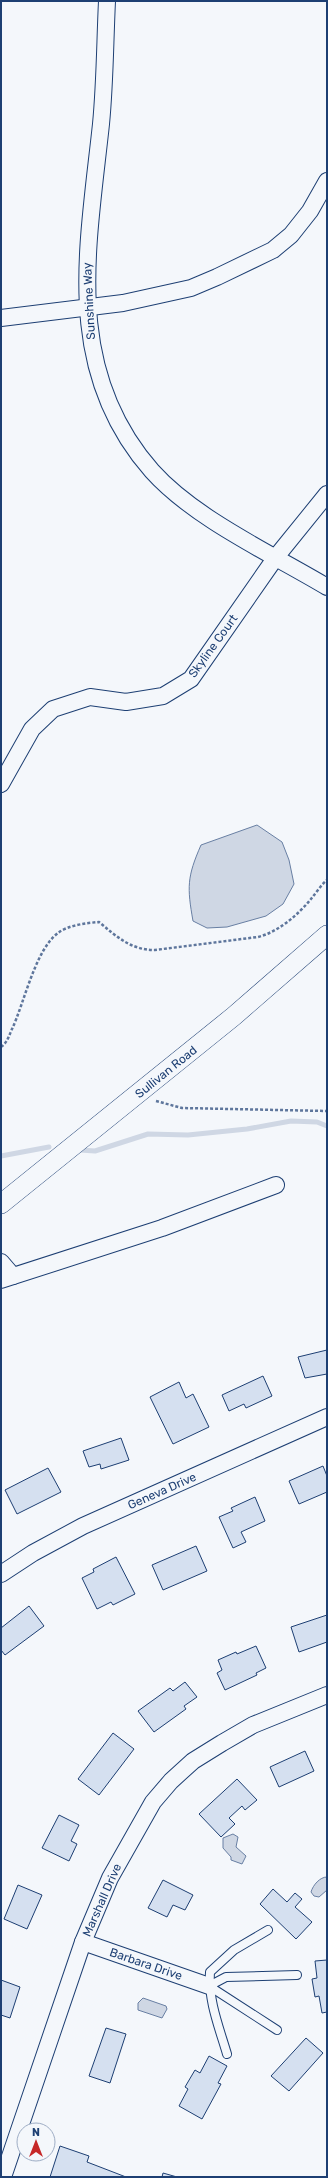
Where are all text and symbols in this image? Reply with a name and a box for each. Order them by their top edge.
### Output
street label: Sunshine Way [80,262,98,340]
street label: Skyline Court [185,612,241,680]
street label: Sullivan Road [132,1043,200,1101]
street label: Geneva Drive [126,1470,199,1512]
street label: Marshall Drive [80,1861,124,1939]
street label: Barbara Drive [108,1945,184,1983]
north arrow [16,2122,56,2162]
text: N [32,2126,40,2139]

